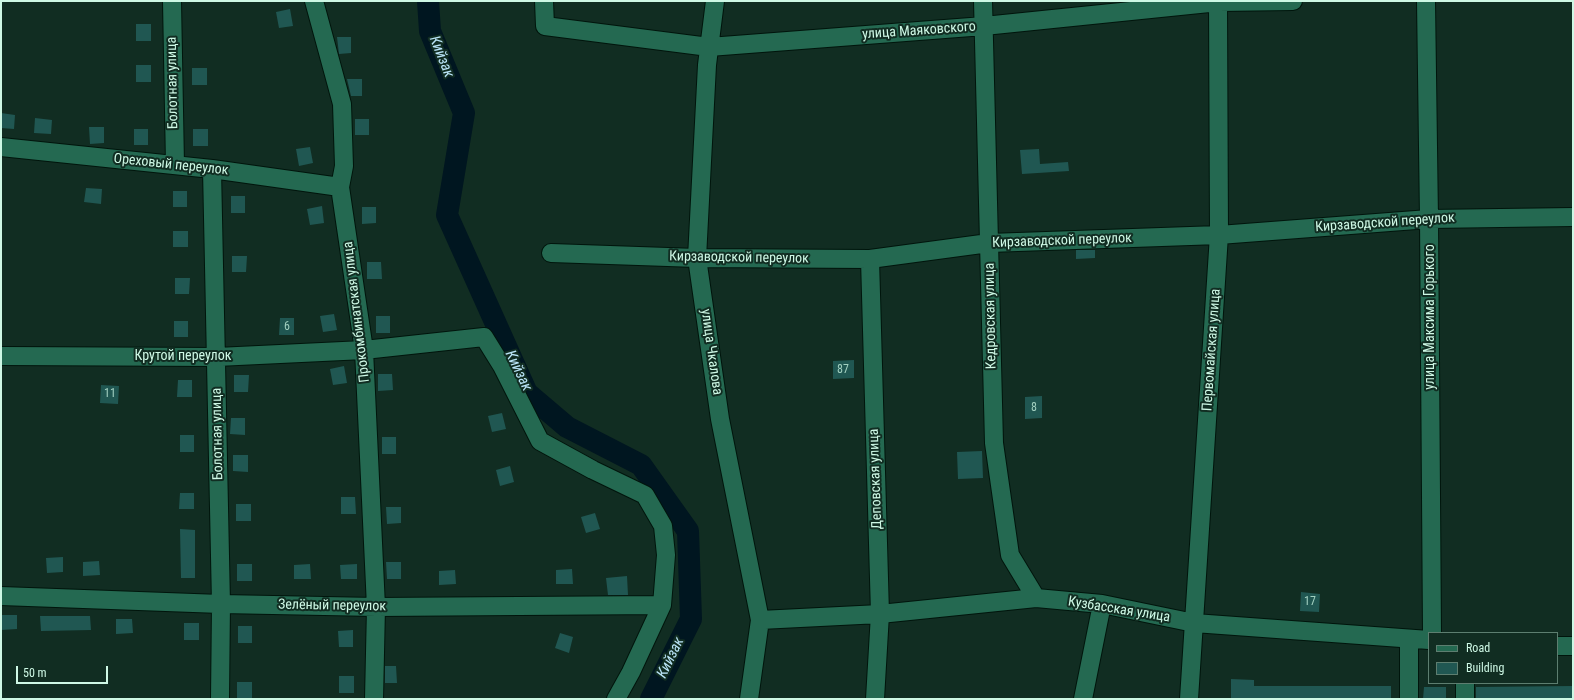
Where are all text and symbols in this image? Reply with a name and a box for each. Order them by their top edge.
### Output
street label: улица Маяковского [862,19,976,43]
water label: Кийзак [425,34,457,80]
street label: Болотная улица [164,37,182,129]
street label: Ореховый переулок [113,151,229,179]
street label: Кирзаводской переулок [1315,210,1455,236]
street label: Кирзаводской переулок [992,230,1132,252]
street label: Прокомбинатская улица [340,241,374,383]
street label: улица Максима Горького [1422,244,1438,390]
street label: Кирзаводской переулок [669,248,809,268]
street label: Кедровская улица [982,263,1000,369]
street label: Первомайская улица [1199,288,1225,412]
street label: улица Чкалова [697,308,725,396]
house number: 6 [284,320,290,334]
street label: Крутой переулок [135,348,231,364]
water label: Кийзак [500,348,536,394]
house number: 87 [837,363,849,377]
house number: 11 [104,387,116,401]
street label: Болотная улица [209,388,227,480]
house number: 8 [1031,401,1037,415]
street label: Деповская улица [866,428,886,530]
street label: Кузбасская улица [1067,594,1171,626]
house number: 17 [1304,595,1316,609]
street label: Зелёный переулок [278,597,386,615]
legend [1428,632,1558,684]
water label: Кийзак [653,635,689,681]
text: Road [1466,641,1490,655]
scale bar [18,658,110,684]
text: Building [1466,661,1504,675]
text: 50 m [23,666,47,680]

